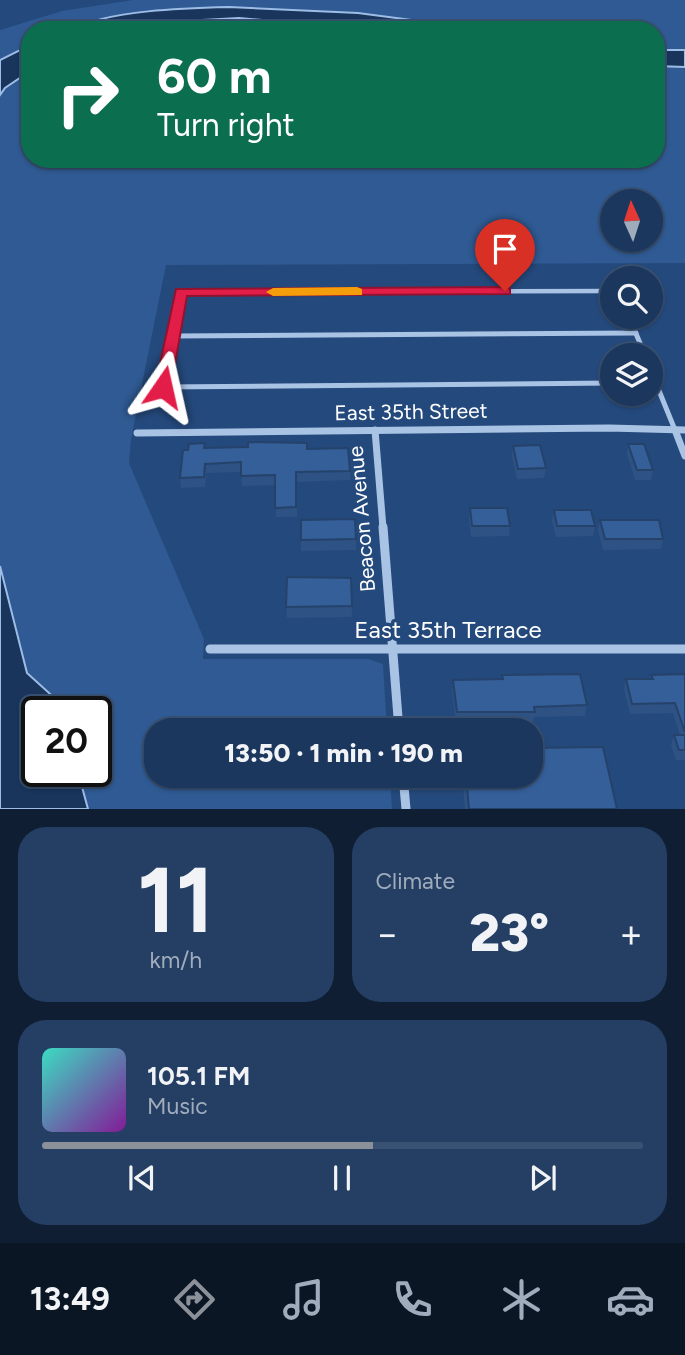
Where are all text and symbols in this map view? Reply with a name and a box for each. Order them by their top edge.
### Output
text: 60 m [157,46,272,105]
icon: right [42,49,133,140]
text: Turn right [157,106,295,144]
north arrow [600,189,663,252]
map controls [600,189,663,406]
pin [475,219,535,291]
icon: arrive [486,230,524,268]
button: search [600,266,663,329]
button: layers [600,343,663,406]
position arrow [126,350,200,424]
street label: East 35th Street [334,398,488,425]
street label: Beacon Avenue [343,445,380,593]
street label: East 35th Terrace [354,615,542,644]
speed limit sign: 20 [21,696,112,787]
text: 13:50 · 1 min · 190 m [224,737,463,769]
text: 11 [137,846,214,955]
text: Climate [376,867,455,895]
text: 23° [469,902,549,964]
text: − [376,911,399,957]
text: + [619,911,643,957]
text: km/h [149,946,202,974]
text: 105.1 FM [147,1060,250,1092]
text: Music [147,1092,208,1120]
icon: previous [123,1159,161,1197]
icon: pause [323,1159,361,1197]
icon: next [524,1159,562,1197]
icon: directions [170,1275,219,1324]
icon: music [279,1275,328,1324]
icon: phone [388,1275,437,1324]
icon: climate [497,1275,546,1324]
icon: car [606,1275,655,1324]
text: 13:49 [30,1280,110,1318]

